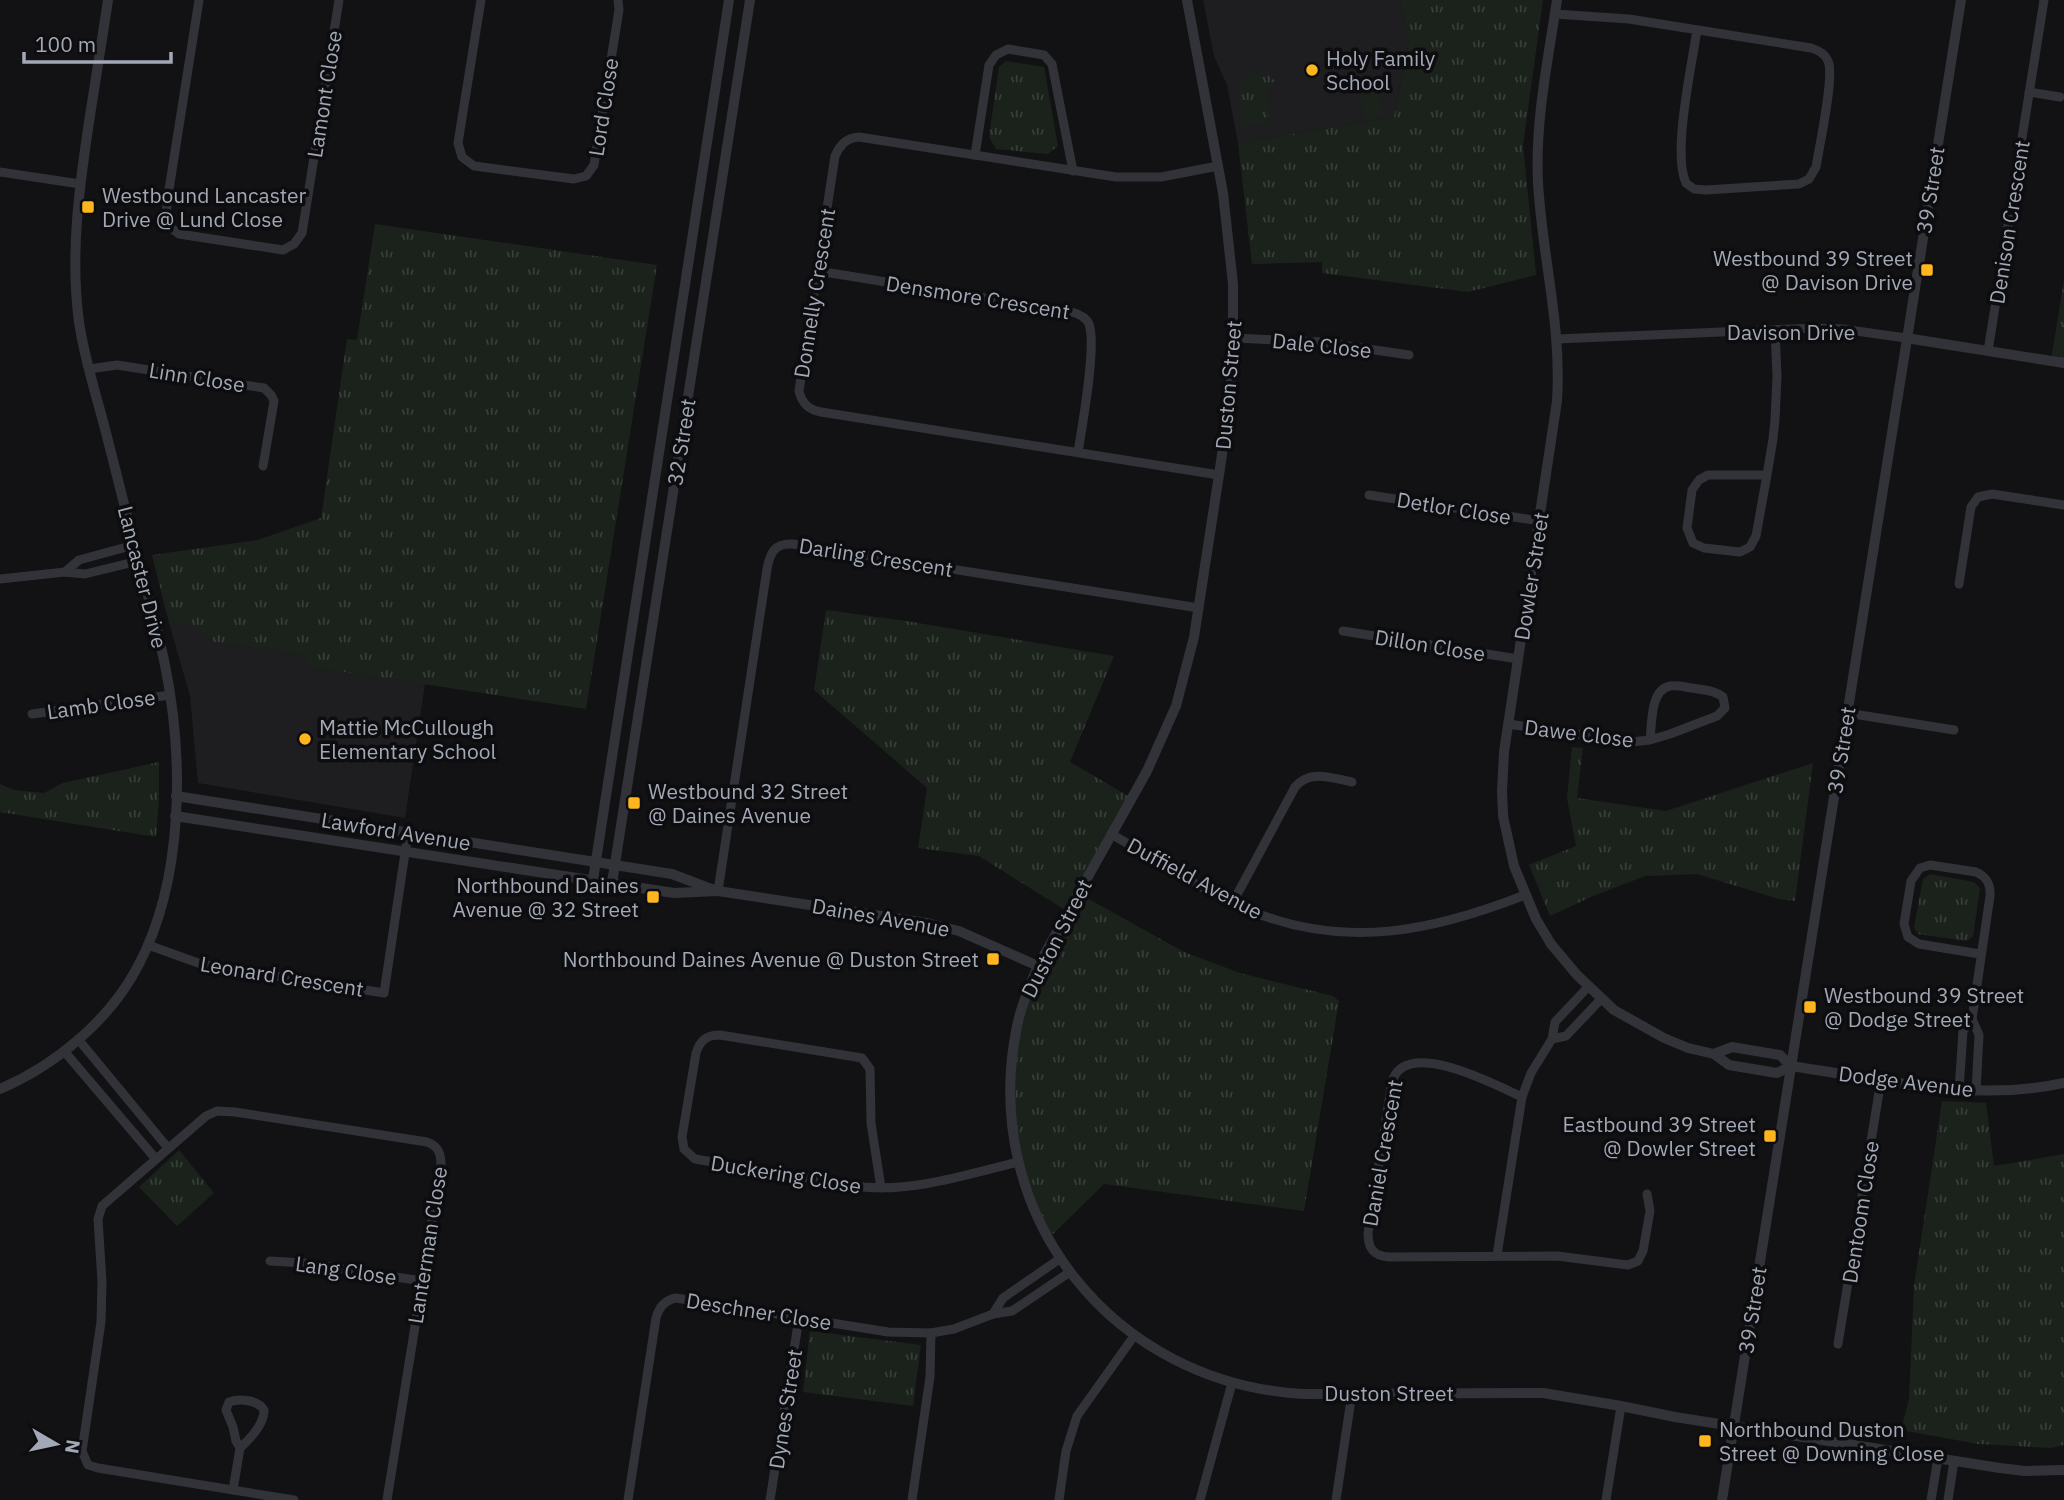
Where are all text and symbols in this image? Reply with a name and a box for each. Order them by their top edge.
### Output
scale bar [24,21,172,65]
street label: Lamont Close [300,28,348,160]
text: 100 m [35,30,96,58]
place label: Holy Family School [1326,44,1436,96]
street label: Lord Close [581,56,625,158]
marker: Holy Family School [1304,62,1320,78]
street label: Denison Crescent [1982,138,2036,306]
street label: 39 Street [1909,144,1951,236]
place label: Westbound Lancaster Drive @ Lund Close [102,181,307,233]
marker: Westbound Lancaster Drive @ Lund Close [80,199,96,215]
street label: Donnelly Crescent [787,206,841,380]
place label: Westbound 39 Street @ Davison Drive [1713,244,1913,296]
marker: Westbound 39 Street @ Davison Drive [1919,262,1935,278]
street label: Densmore Crescent [884,269,1072,325]
street label: Davison Drive [1727,318,1855,346]
street label: Duston Street [1208,319,1248,451]
street label: Dale Close [1271,326,1373,364]
street label: Linn Close [147,356,247,398]
street label: 32 Street [660,396,702,488]
street label: Detlor Close [1395,485,1513,531]
street label: Lancaster Drive [112,503,174,651]
street label: Dowler Street [1507,510,1555,642]
street label: Darling Crescent [797,531,955,583]
street label: Dillon Close [1373,622,1487,668]
street label: Lamb Close [45,683,157,725]
street label: 39 Street [1820,704,1862,796]
street label: Dawe Close [1523,712,1635,754]
place label: Mattie McCullough Elementary School [319,713,496,765]
marker: Mattie McCullough Elementary School [297,731,313,747]
place label: Westbound 32 Street @ Daines Avenue [648,777,848,829]
marker: Westbound 32 Street @ Daines Avenue [626,795,642,811]
street label: Lawford Avenue [319,805,473,857]
street label: Duffield Avenue [1123,831,1267,925]
place label: Northbound Daines Avenue @ 32 Street [452,871,639,923]
street label: Duston Street [1014,874,1098,1002]
marker: Northbound Daines Avenue @ 32 Street [645,889,661,905]
street label: Daines Avenue [810,891,952,943]
place label: Northbound Daines Avenue @ Duston Street [563,945,979,973]
street label: Leonard Crescent [198,949,366,1003]
marker: Northbound Daines Avenue @ Duston Street [985,951,1001,967]
place label: Westbound 39 Street @ Dodge Street [1824,981,2024,1033]
marker: Westbound 39 Street @ Dodge Street [1802,999,1818,1015]
street label: Dodge Avenue [1837,1059,1975,1103]
street label: Daniel Crescent [1355,1078,1409,1228]
place label: Eastbound 39 Street @ Dowler Street [1562,1110,1756,1162]
marker: Eastbound 39 Street @ Dowler Street [1762,1128,1778,1144]
street label: Dentoom Close [1835,1139,1885,1285]
street label: Duckering Close [709,1148,863,1200]
street label: Lanterman Close [401,1164,453,1326]
street label: Lang Close [294,1249,398,1291]
street label: 39 Street [1731,1264,1773,1356]
street label: Deschner Close [684,1286,834,1336]
street label: Dynes Street [762,1347,808,1471]
street label: Duston Street [1324,1379,1454,1407]
north arrow [21,1409,91,1479]
place label: Northbound Duston Street @ Downing Close [1719,1415,1945,1467]
marker: Northbound Duston Street @ Downing Close [1697,1433,1713,1449]
text: N [60,1438,86,1455]

